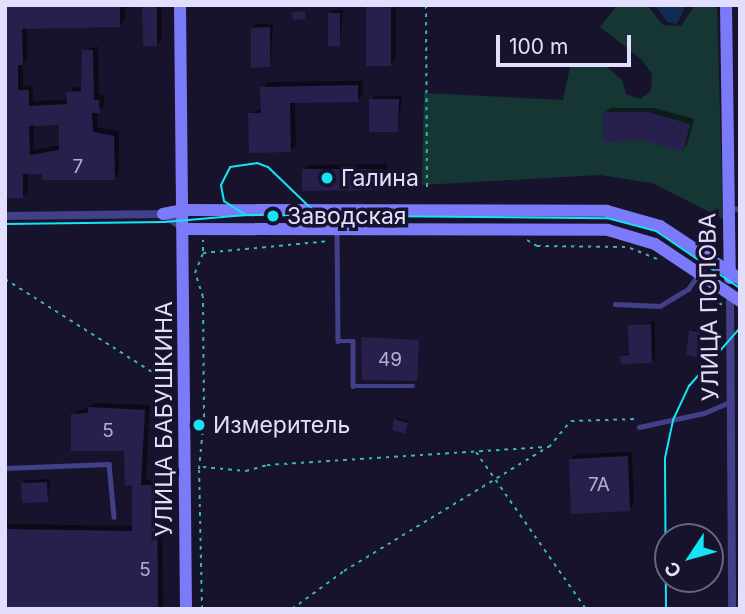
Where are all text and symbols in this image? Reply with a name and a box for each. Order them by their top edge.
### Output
scale bar [500,21,635,65]
text: 100 m [509,34,568,59]
house number: 7 [73,156,83,178]
place label: Галина [341,164,419,192]
marker: Галина [319,170,335,186]
place label: Заводская [287,202,407,230]
marker: Заводская [265,208,281,224]
street label: УЛИЦА ПОПОВА [694,213,724,401]
street label: УЛИЦА БАБУШКИНА [150,301,178,537]
house number: 49 [378,349,402,371]
place label: Измеритель [213,411,350,439]
marker: Измеритель [191,417,207,433]
house number: 5 [102,420,114,442]
house number: 7А [588,474,610,496]
north arrow [654,523,724,593]
text: С [660,557,687,582]
house number: 5 [139,559,151,581]

